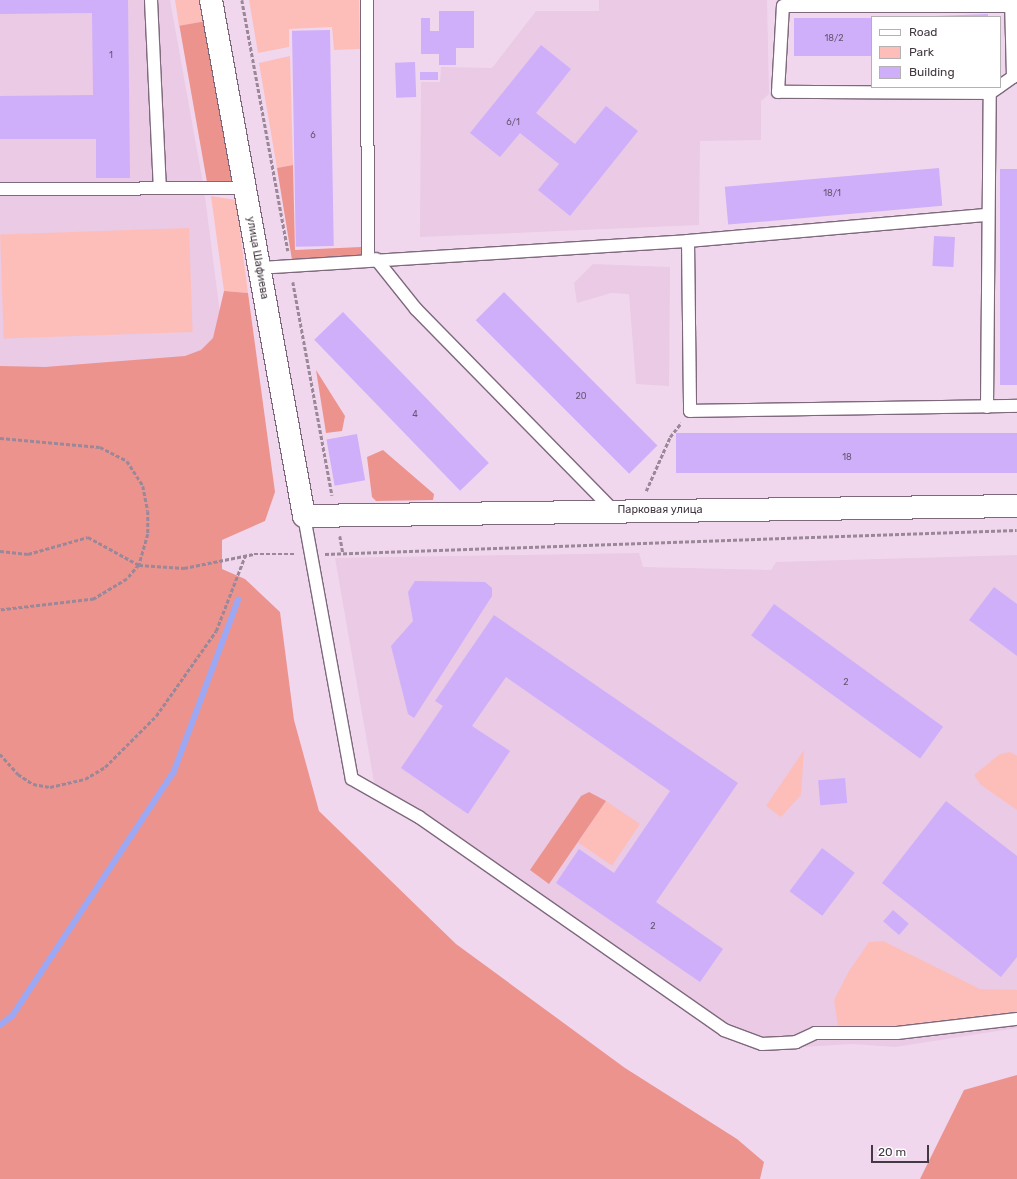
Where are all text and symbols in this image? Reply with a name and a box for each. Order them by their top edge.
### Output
legend [871,16,1001,88]
text: Road [909,25,937,39]
house number: 18/2 [824,33,844,43]
text: Park [909,45,934,59]
house number: 1 [109,50,113,60]
text: Building [909,65,955,79]
house number: 6/1 [506,117,520,127]
house number: 6 [310,130,316,140]
house number: 18/1 [823,188,841,198]
street label: улица Шафиева [243,216,271,300]
house number: 20 [576,391,586,401]
house number: 4 [412,409,418,419]
house number: 18 [842,452,852,462]
street label: Парковая улица [618,503,702,517]
house number: 2 [843,677,849,687]
house number: 2 [650,921,656,931]
scale bar [873,1137,931,1163]
text: 20 m [878,1145,906,1159]

